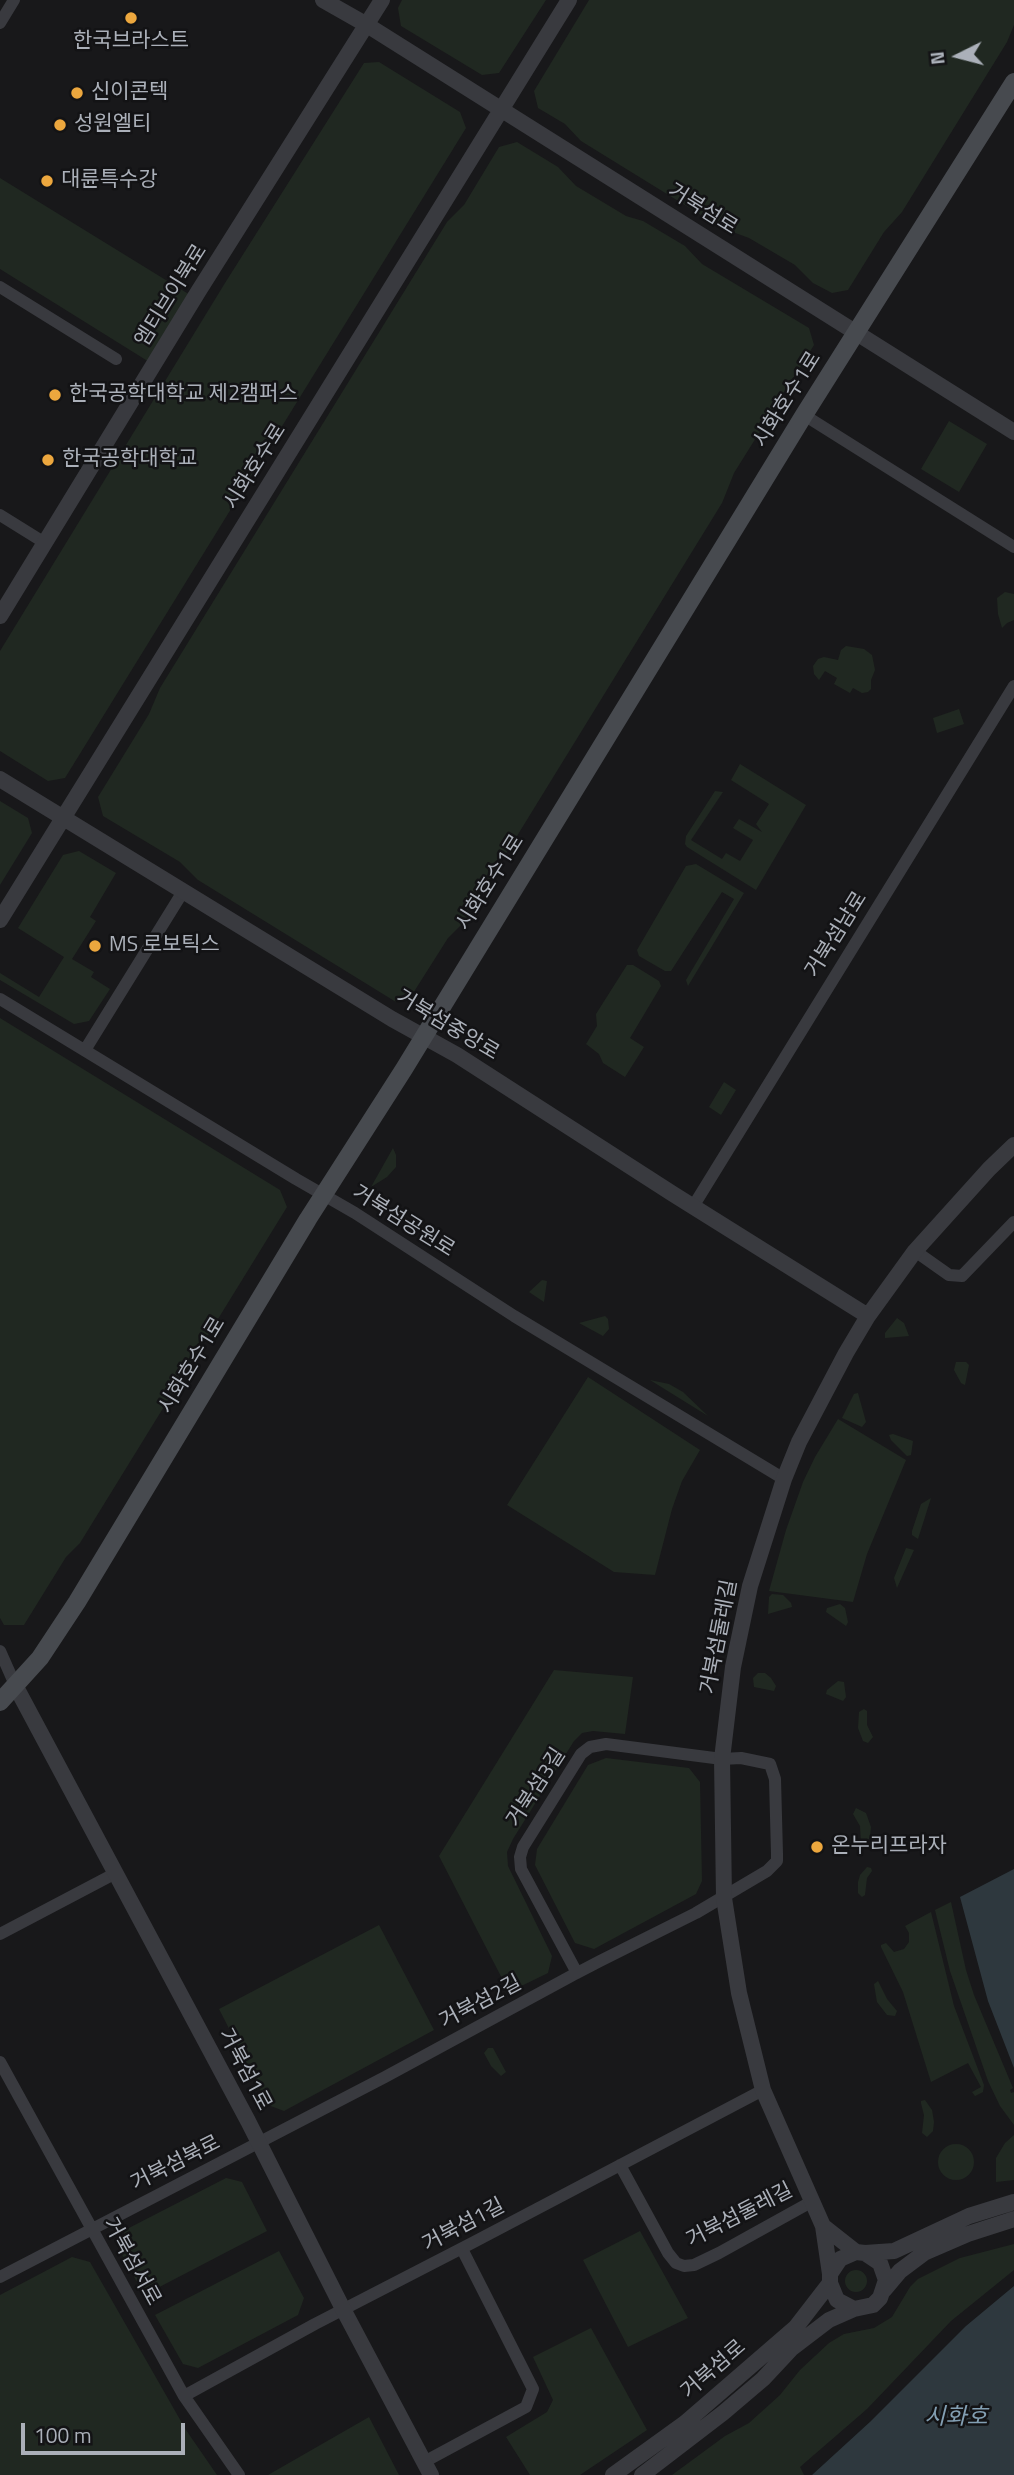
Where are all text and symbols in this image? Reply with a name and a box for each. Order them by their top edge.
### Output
marker: 한국브라스트 [123,10,139,26]
north arrow [923,21,993,91]
place label: 한국브라스트 [73,29,189,55]
text: N [922,50,952,66]
place label: 신이콘텍 [91,80,168,106]
marker: 신이콘텍 [69,85,85,101]
place label: 성원엘티 [74,112,151,138]
marker: 성원엘티 [52,117,68,133]
place label: 대륜특수강 [61,168,158,194]
marker: 대륜특수강 [39,173,55,189]
street label: 거북섬로 [663,179,741,241]
street label: 엠티브이북로 [131,240,213,352]
street label: 시화호수1로 [749,347,827,453]
place label: 한국공학대학교 제2캠퍼스 [69,382,298,408]
marker: 한국공학대학교 제2캠퍼스 [47,387,63,403]
street label: 시화호수로 [220,419,292,515]
place label: 한국공학대학교 [62,447,197,473]
marker: 한국공학대학교 [40,452,56,468]
street label: 시화호수1로 [452,830,530,936]
street label: 거북섬남로 [801,887,873,983]
place label: MS 로보틱스 [109,933,220,959]
marker: MS 로보틱스 [87,938,103,954]
street label: 거북섬중앙로 [391,985,503,1067]
street label: 거북섬공원로 [347,1181,459,1263]
street label: 시화호수1로 [154,1313,232,1419]
street label: 거북섬둘레길 [697,1578,743,1696]
street label: 거북섬3길 [502,1744,572,1832]
place label: 온누리프라자 [831,1834,947,1860]
marker: 온누리프라자 [809,1839,825,1855]
street label: 거북섬2길 [436,1971,526,2035]
street label: 거북섬1로 [212,2025,276,2115]
street label: 거북섬북로 [127,2131,225,2197]
street label: 거북섬둘레길 [683,2178,797,2254]
street label: 거북섬1길 [419,2194,509,2258]
street label: 거북섬서로 [97,2214,165,2310]
street label: 거북섬로 [677,2335,751,2405]
water label: 시화호 [924,2404,988,2432]
scale bar [24,2408,189,2452]
text: 100 m [34,2419,91,2451]

